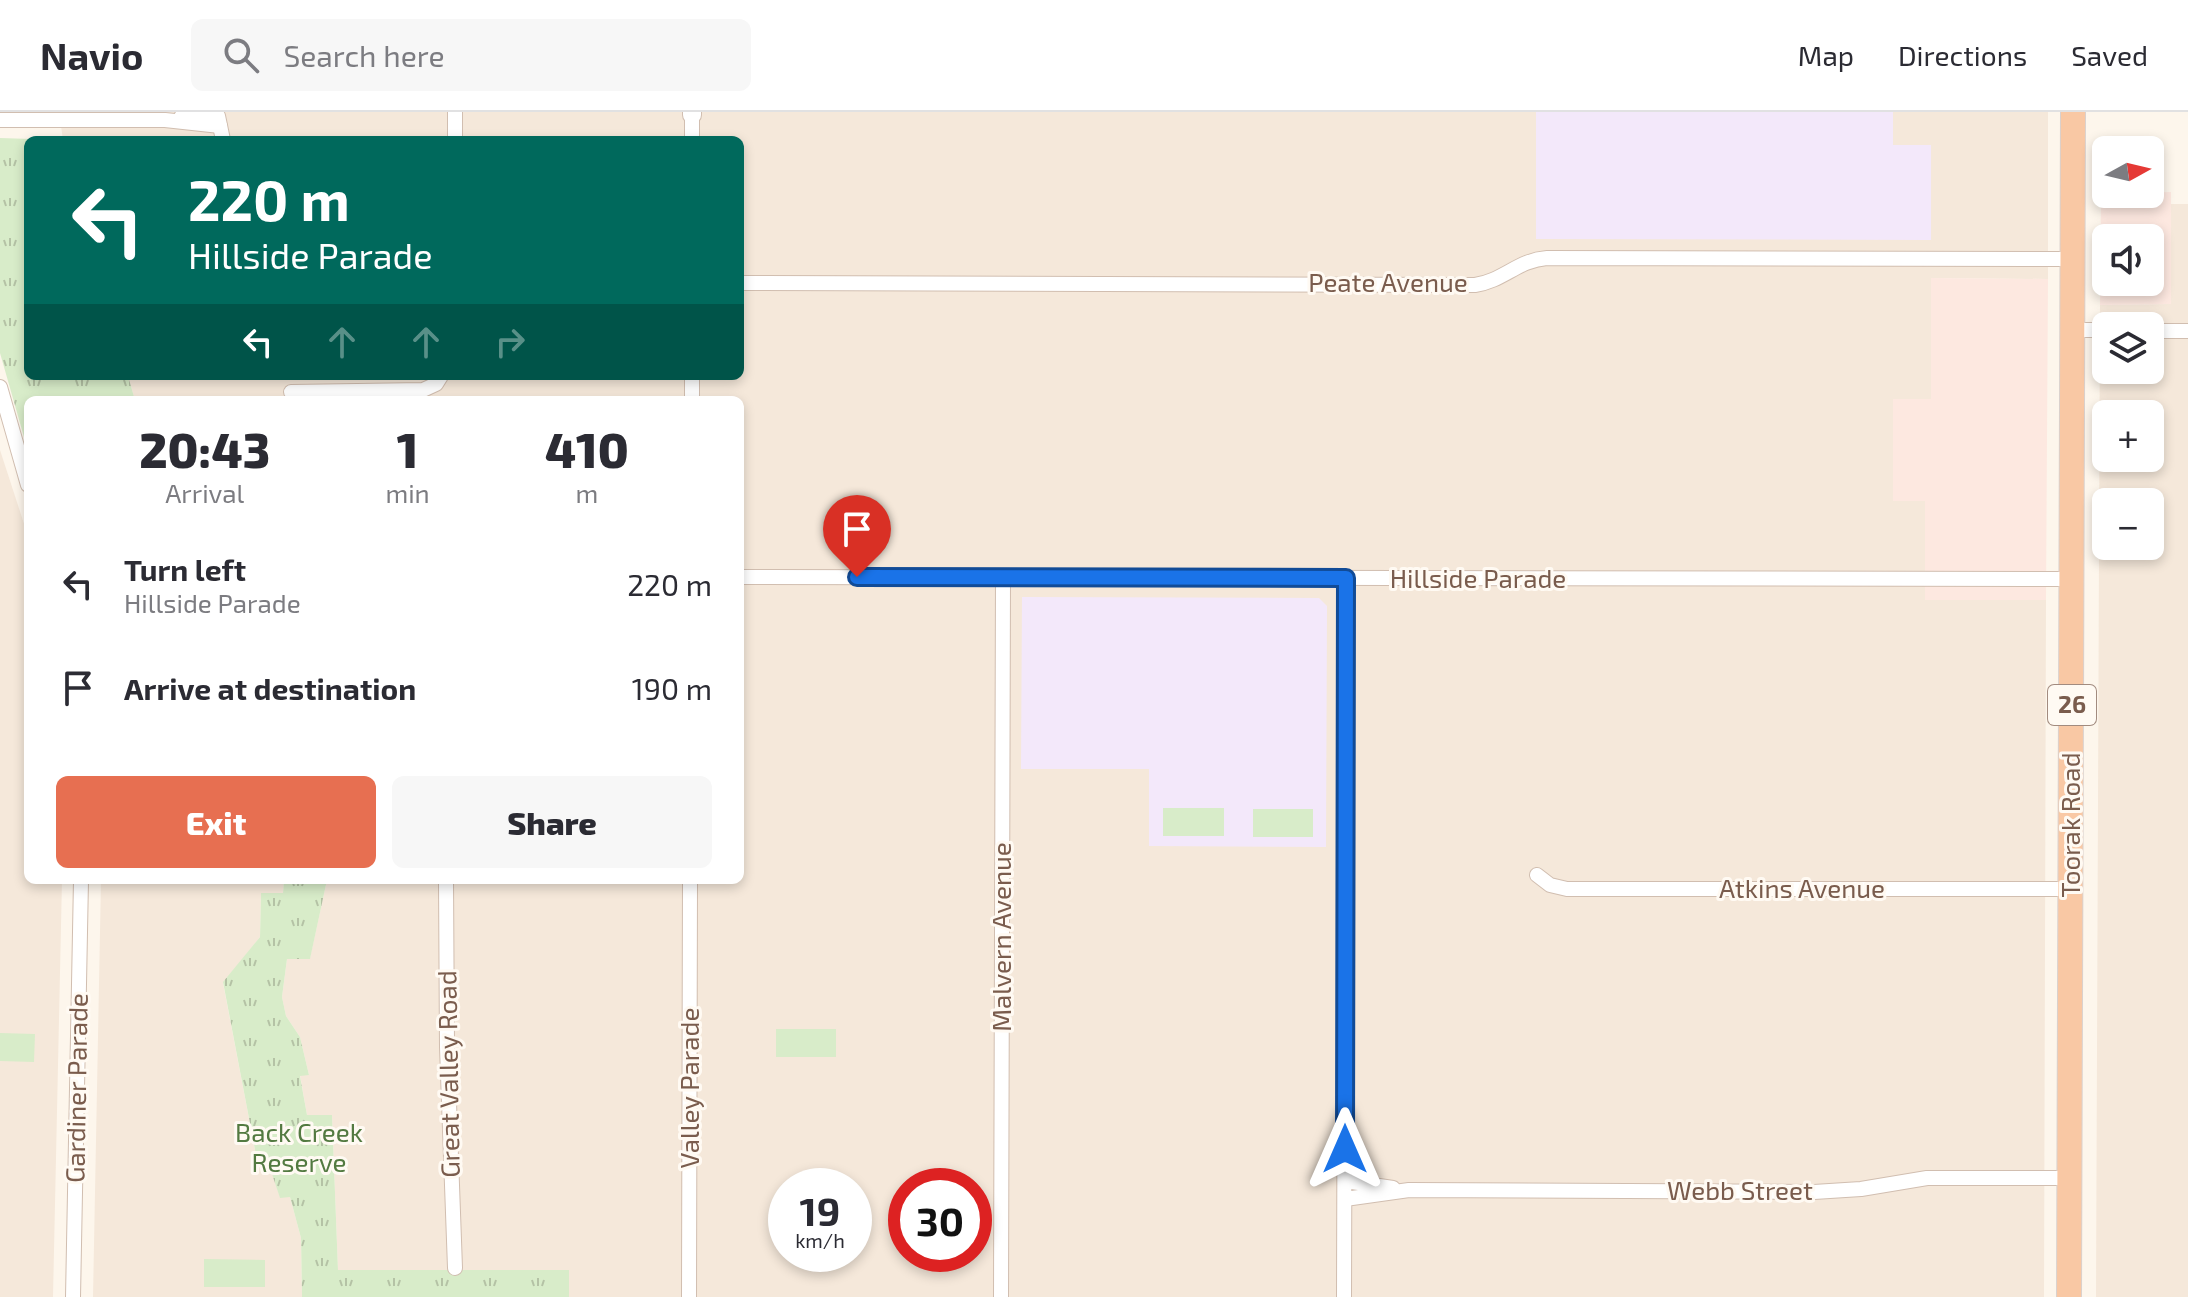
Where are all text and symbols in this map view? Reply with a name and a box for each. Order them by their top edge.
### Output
search box [191,19,751,91]
text: Navio [40,32,143,78]
icon: search [219,33,263,77]
text: Search here [283,37,445,73]
text: Map [1798,38,1854,72]
text: Directions [1898,38,2027,72]
text: Saved [2071,38,2148,72]
north arrow [2092,136,2164,208]
map controls [2092,136,2164,560]
text: 220 m [188,165,350,232]
icon: left [56,168,160,272]
button: sound [2092,224,2164,296]
text: Hillside Parade [188,233,433,276]
street label: Peate Avenue [1308,266,1468,297]
button: layers [2092,312,2164,384]
icon: left [236,320,280,364]
icon: ahead [320,320,364,364]
icon: ahead [404,320,448,364]
icon: right [488,320,532,364]
button: + [2092,400,2164,472]
text: 20:43 [139,420,270,478]
text: 1 [397,420,418,478]
text: 410 [545,420,629,478]
text: Arrival [165,477,244,508]
text: min [385,477,430,508]
text: m [575,477,598,508]
button: − [2092,488,2164,560]
pin [823,495,891,577]
icon: arrive [835,507,879,551]
text: Turn left [124,551,246,587]
icon: left [56,562,100,606]
street label: Hillside Parade [1390,562,1566,593]
text: 220 m [627,566,712,602]
text: Hillside Parade [124,587,301,618]
icon: arrive [56,666,100,710]
text: Arrive at destination [124,670,416,706]
text: 190 m [632,670,712,706]
road number: 26 [2048,685,2096,725]
street label: Toorak Road [2054,752,2085,898]
button: Exit [56,776,376,868]
button: Share [392,776,712,868]
street label: Malvern Avenue [985,842,1016,1032]
street label: Atkins Avenue [1719,872,1885,903]
street label: Great Valley Road [430,970,465,1178]
street label: Gardiner Parade [58,993,93,1183]
street label: Valley Parade [673,1008,704,1168]
position arrow [1303,1107,1387,1191]
park label: Back Creek Reserve [235,1116,363,1177]
speed limit sign: 30 [888,1168,992,1272]
street label: Webb Street [1667,1174,1813,1205]
text: 19 [800,1186,840,1234]
text: km/h [795,1228,845,1252]

